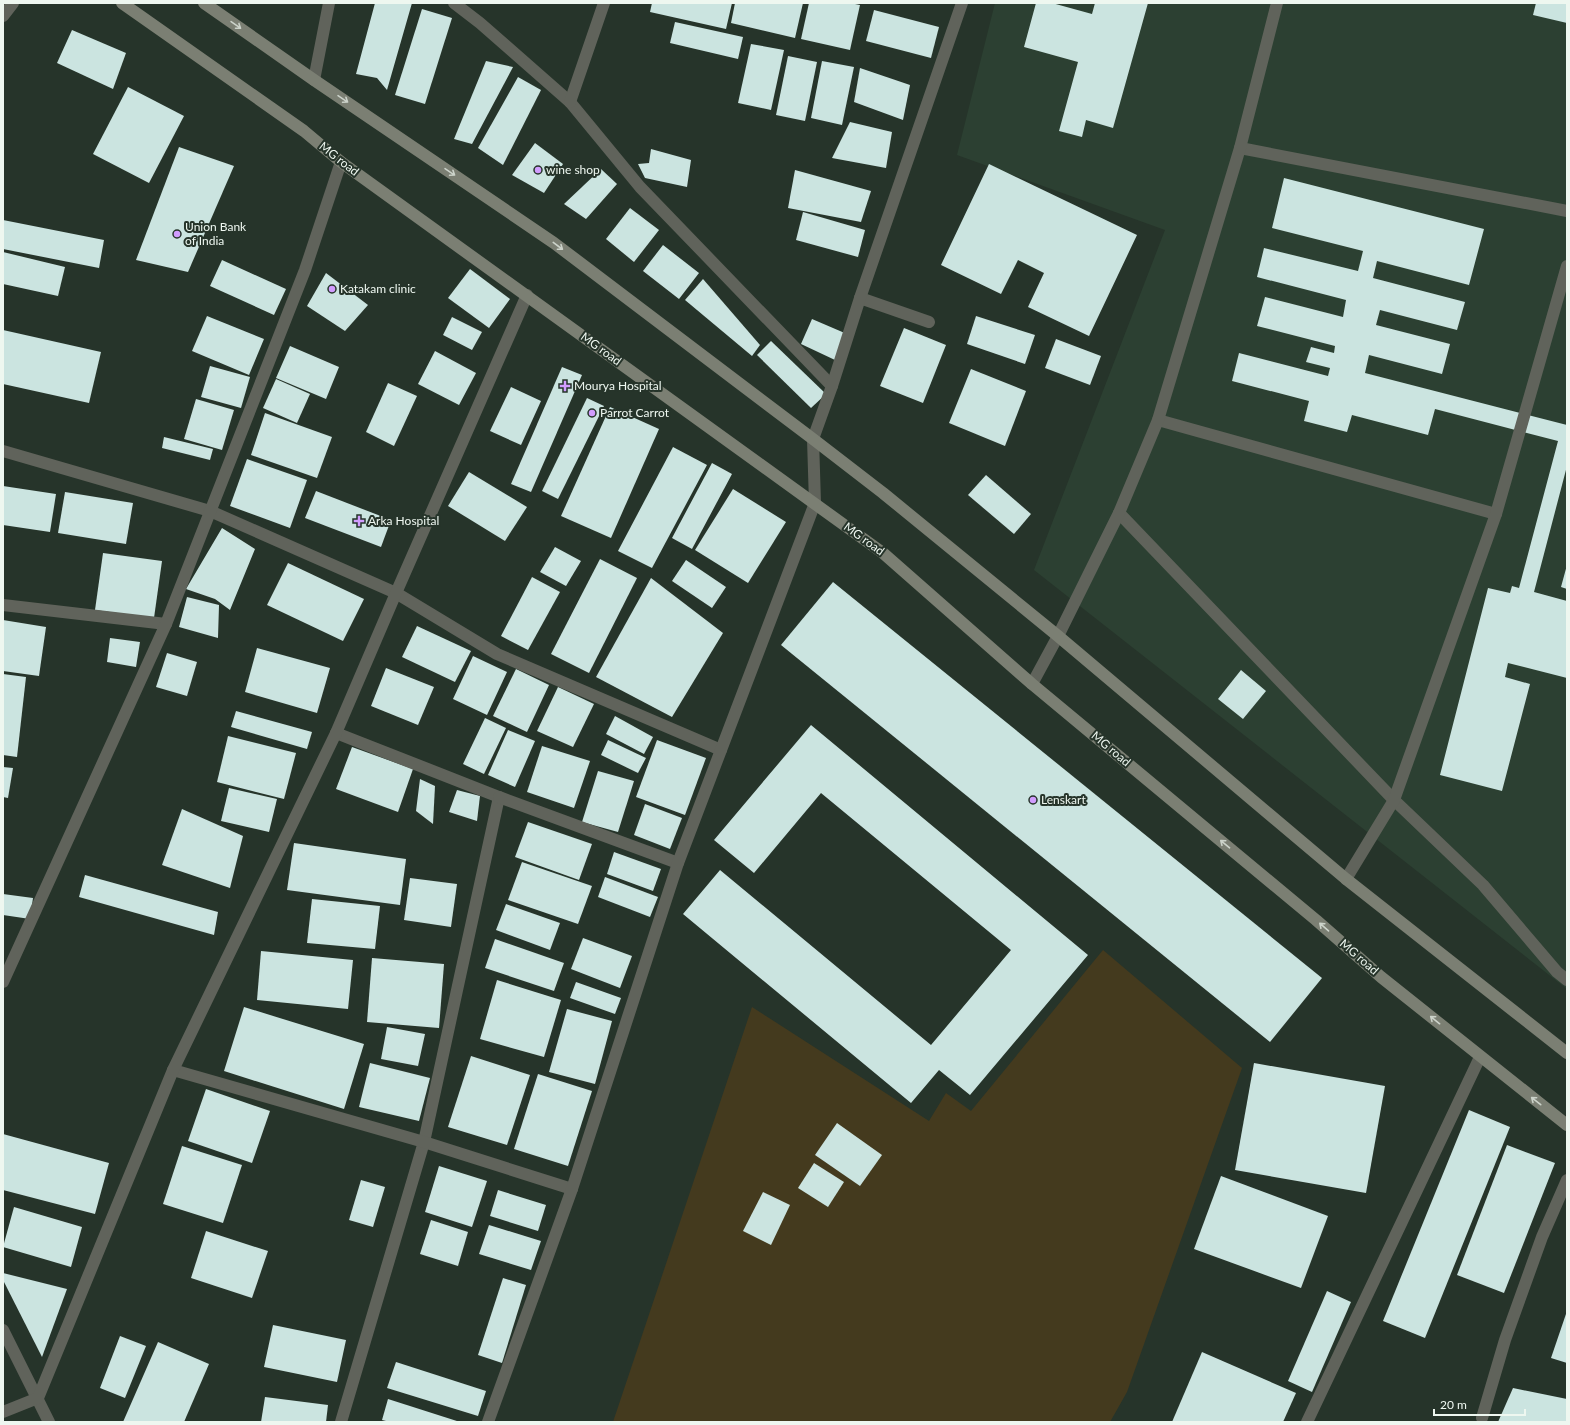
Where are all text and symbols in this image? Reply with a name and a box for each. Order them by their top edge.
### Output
one-way arrow [230,21,241,29]
one-way arrow [337,95,348,103]
street label: MG road [316,138,362,179]
place label: wine shop [546,162,600,177]
marker: wine shop [533,165,543,175]
one-way arrow [445,168,456,176]
place label: Union Bank of India [185,219,247,248]
marker: Union Bank of India [172,229,182,239]
one-way arrow [552,242,563,250]
place label: Katakam clinic [340,281,416,296]
marker: Katakam clinic [327,284,337,294]
street label: MG road [578,329,625,368]
place label: Mourya Hospital [574,378,662,393]
marker: Mourya Hospital [559,380,571,392]
place label: Parrot Carrot [600,405,670,420]
marker: Parrot Carrot [587,408,597,418]
place label: Arka Hospital [368,513,439,528]
marker: Arka Hospital [353,515,365,527]
street label: MG road [841,519,888,558]
street label: MG road [1089,728,1134,769]
place label: Lenskart [1041,792,1086,807]
marker: Lenskart [1028,795,1038,805]
one-way arrow [1219,840,1230,848]
one-way arrow [1319,923,1330,932]
street label: MG road [1337,936,1382,978]
one-way arrow [1429,1016,1440,1025]
one-way arrow [1531,1097,1542,1105]
scale bar [1434,1391,1525,1417]
text: 20 m [1440,1397,1467,1412]

